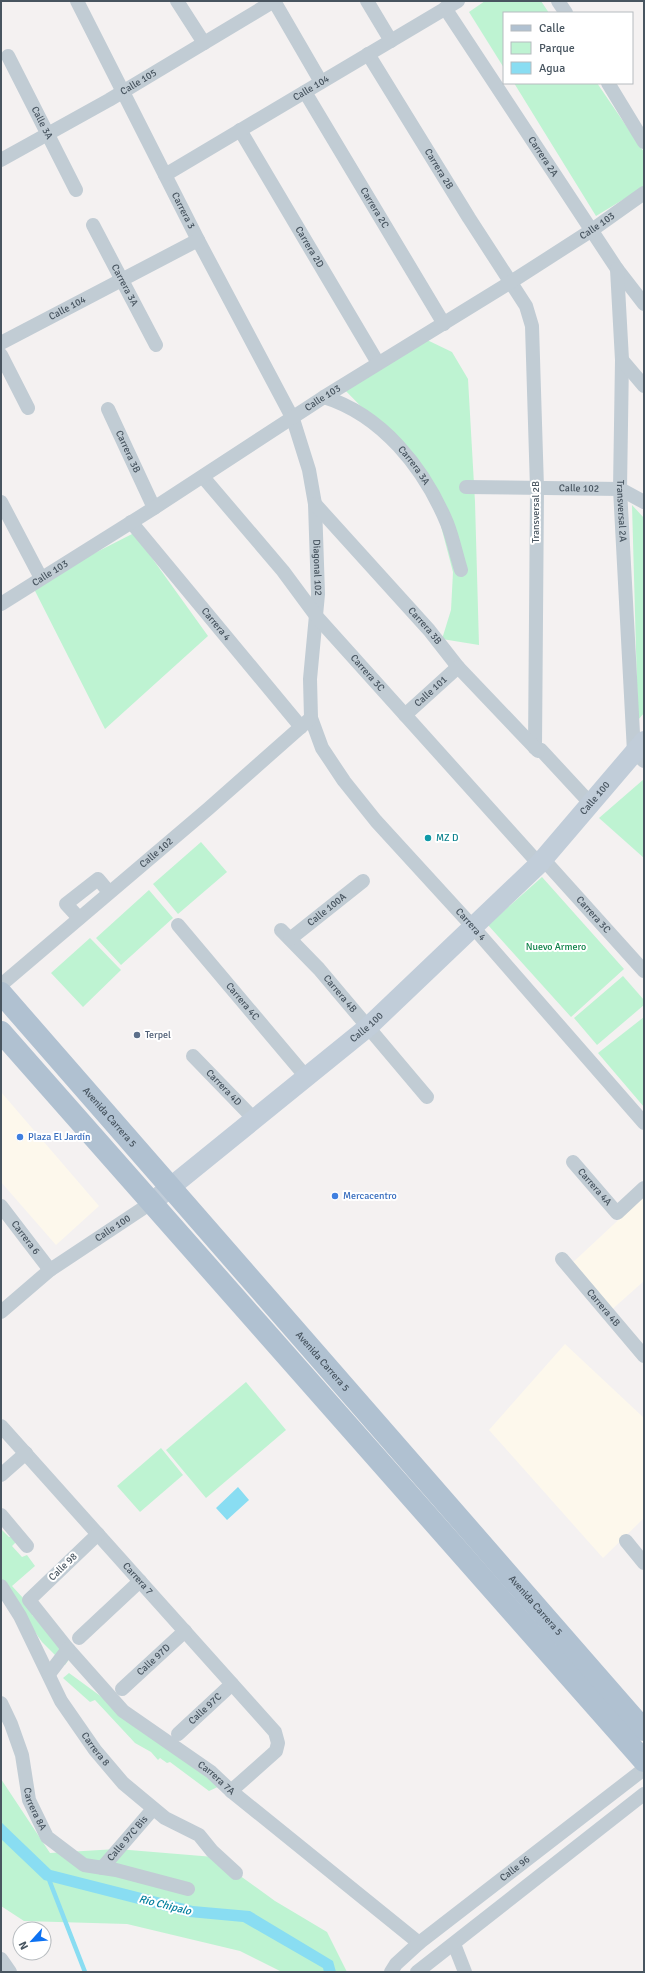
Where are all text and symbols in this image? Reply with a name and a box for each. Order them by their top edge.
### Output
legend [503,12,633,84]
text: Calle [539,21,565,36]
text: Parque [539,41,575,56]
text: Agua [539,61,565,76]
street label: Calle 105 [118,67,159,98]
street label: Calle 104 [291,72,332,104]
street label: Calle 3A [29,104,55,141]
street label: Carrera 2A [525,134,561,179]
street label: Carrera 2B [422,146,456,192]
street label: Carrera 2C [358,185,391,230]
street label: Carrera 3 [169,190,197,231]
street label: Calle 103 [577,210,617,242]
street label: Carrera 2D [292,224,326,270]
street label: Carrera 3A [109,262,141,308]
street label: Calle 104 [47,293,89,323]
street label: Calle 103 [303,382,343,414]
street label: Carrera 3B [113,428,143,475]
street label: Carrera 3A [395,443,432,487]
street label: Transversal 2A [614,480,629,542]
street label: Transversal 2B [530,481,542,543]
street label: Calle 102 [559,482,599,495]
street label: Diagonal 102 [310,539,324,596]
street label: Calle 103 [30,557,70,589]
street label: Carrera 4 [199,605,234,644]
street label: Carrera 3B [405,605,444,647]
street label: Carrera 3C [348,652,387,694]
street label: Calle 101 [412,674,450,709]
street label: Calle 100 [577,779,613,817]
place label: MZ D [436,832,458,844]
marker: MZ D [423,833,433,843]
street label: Calle 102 [137,835,176,870]
street label: Calle 100A [305,891,349,929]
street label: Carrera 3C [573,894,613,936]
street label: Carrera 4 [453,906,489,944]
park label: Nuevo Armero [526,941,586,953]
street label: Carrera 4B [321,973,359,1015]
street label: Carrera 4C [223,980,262,1023]
street label: Calle 100 [348,1010,386,1045]
place label: Terpel [145,1029,171,1041]
marker: Terpel [132,1030,142,1040]
street label: Carrera 4D [203,1067,244,1108]
street label: Avenida Carrera 5 [80,1085,139,1150]
place label: Plaza El Jardín [28,1131,91,1143]
marker: Plaza El Jardín [15,1132,25,1142]
street label: Carrera 4A [575,1166,614,1208]
place label: Mercacentro [343,1190,397,1202]
marker: Mercacentro [330,1191,340,1201]
street label: Calle 100 [93,1212,133,1244]
street label: Carrera 6 [9,1218,42,1257]
street label: Carrera 4B [584,1287,623,1329]
street label: Avenida Carrera 5 [293,1329,352,1394]
street label: Calle 98 [46,1551,80,1583]
street label: Carrera 7 [120,1560,155,1597]
street label: Avenida Carrera 5 [506,1573,565,1638]
street label: Calle 97D [134,1641,173,1678]
street label: Calle 97C [186,1691,224,1727]
street label: Carrera 8 [78,1730,112,1769]
street label: Carrera 7A [195,1759,237,1798]
street label: Carrera 8A [21,1787,49,1832]
street label: Calle 97C Bis [105,1813,151,1864]
street label: Calle 96 [498,1853,532,1884]
water label: Río Chipalo [137,1892,194,1918]
north arrow [12,1921,52,1961]
text: N [16,1939,31,1952]

